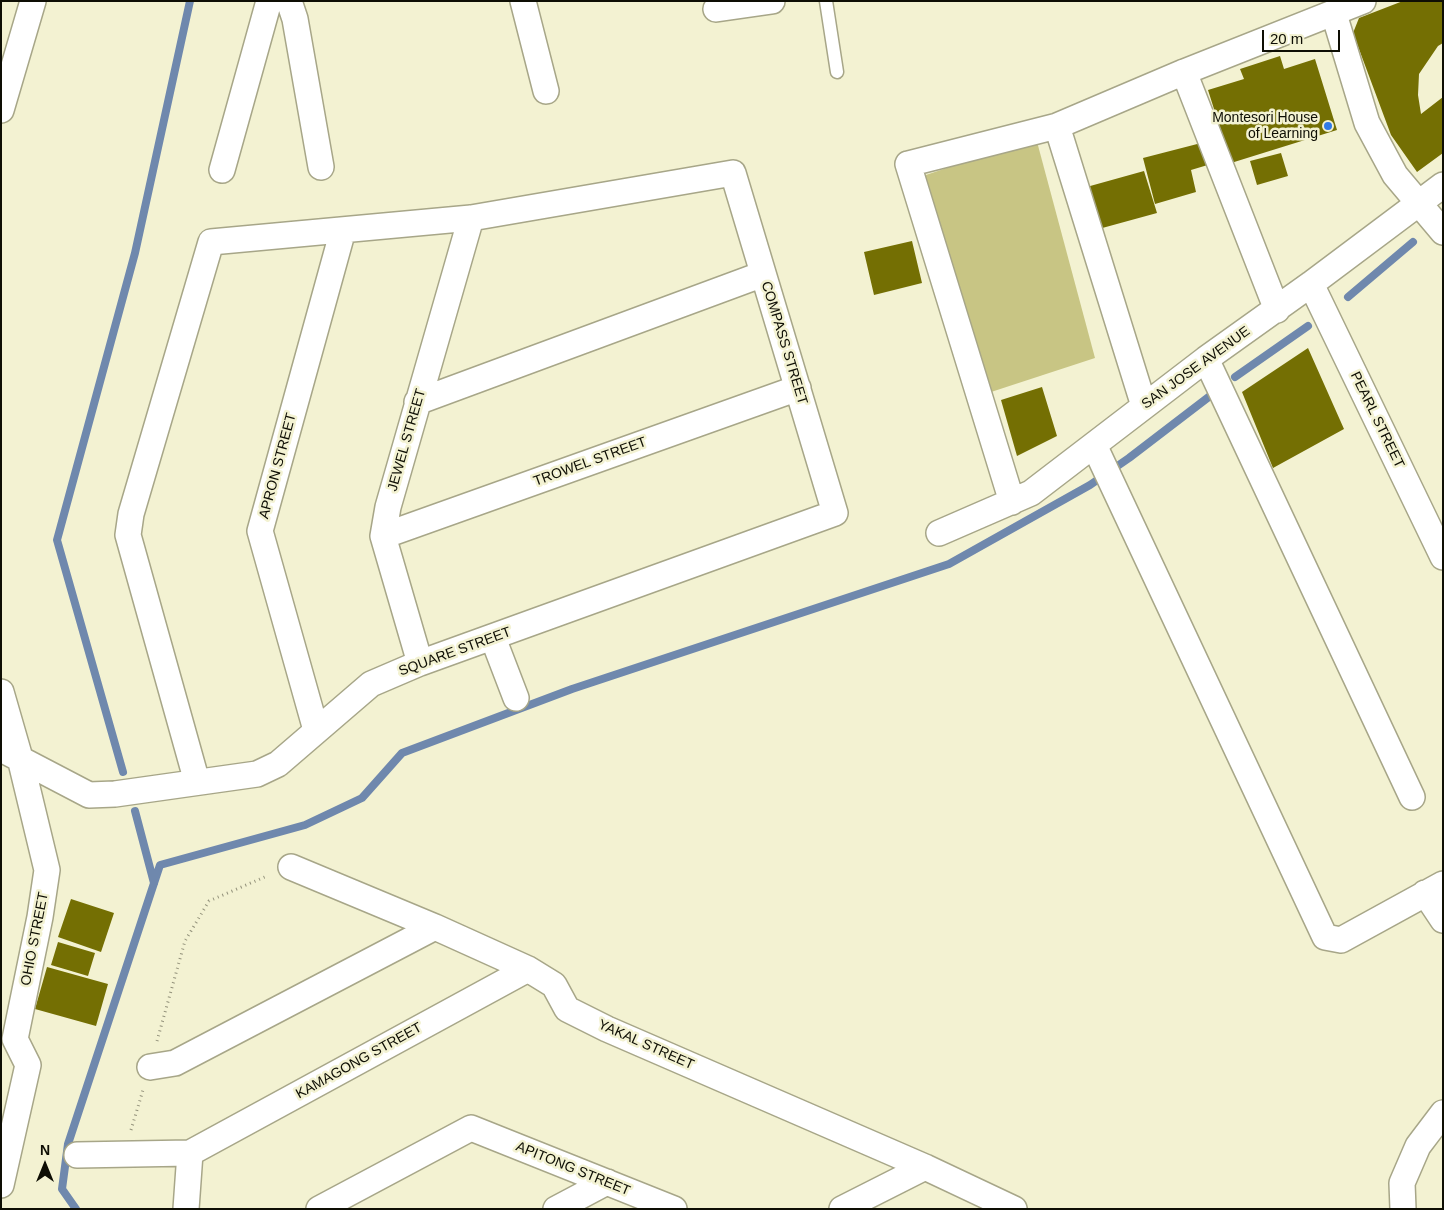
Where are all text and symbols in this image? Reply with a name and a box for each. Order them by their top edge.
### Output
scale bar [1264,20,1342,52]
text: 20 m [1270,30,1303,47]
place label: Montesori House of Learning [1212,110,1318,142]
marker: Montesori House of Learning [1322,120,1334,132]
street label: COMPASS STREET [757,279,811,407]
street label: SAN JOSE AVENUE [1139,323,1253,413]
street label: PEARL STREET [1346,369,1408,471]
street label: JEWEL STREET [384,387,430,493]
street label: APRON STREET [256,411,300,521]
street label: TROWEL STREET [531,434,649,490]
street label: SQUARE STREET [397,624,513,680]
street label: OHIO STREET [18,891,52,987]
street label: YAKAL STREET [595,1016,697,1074]
street label: KAMAGONG STREET [293,1019,425,1103]
street label: APITONG STREET [513,1138,633,1200]
north arrow [20,1140,70,1190]
text: N [40,1142,50,1158]

